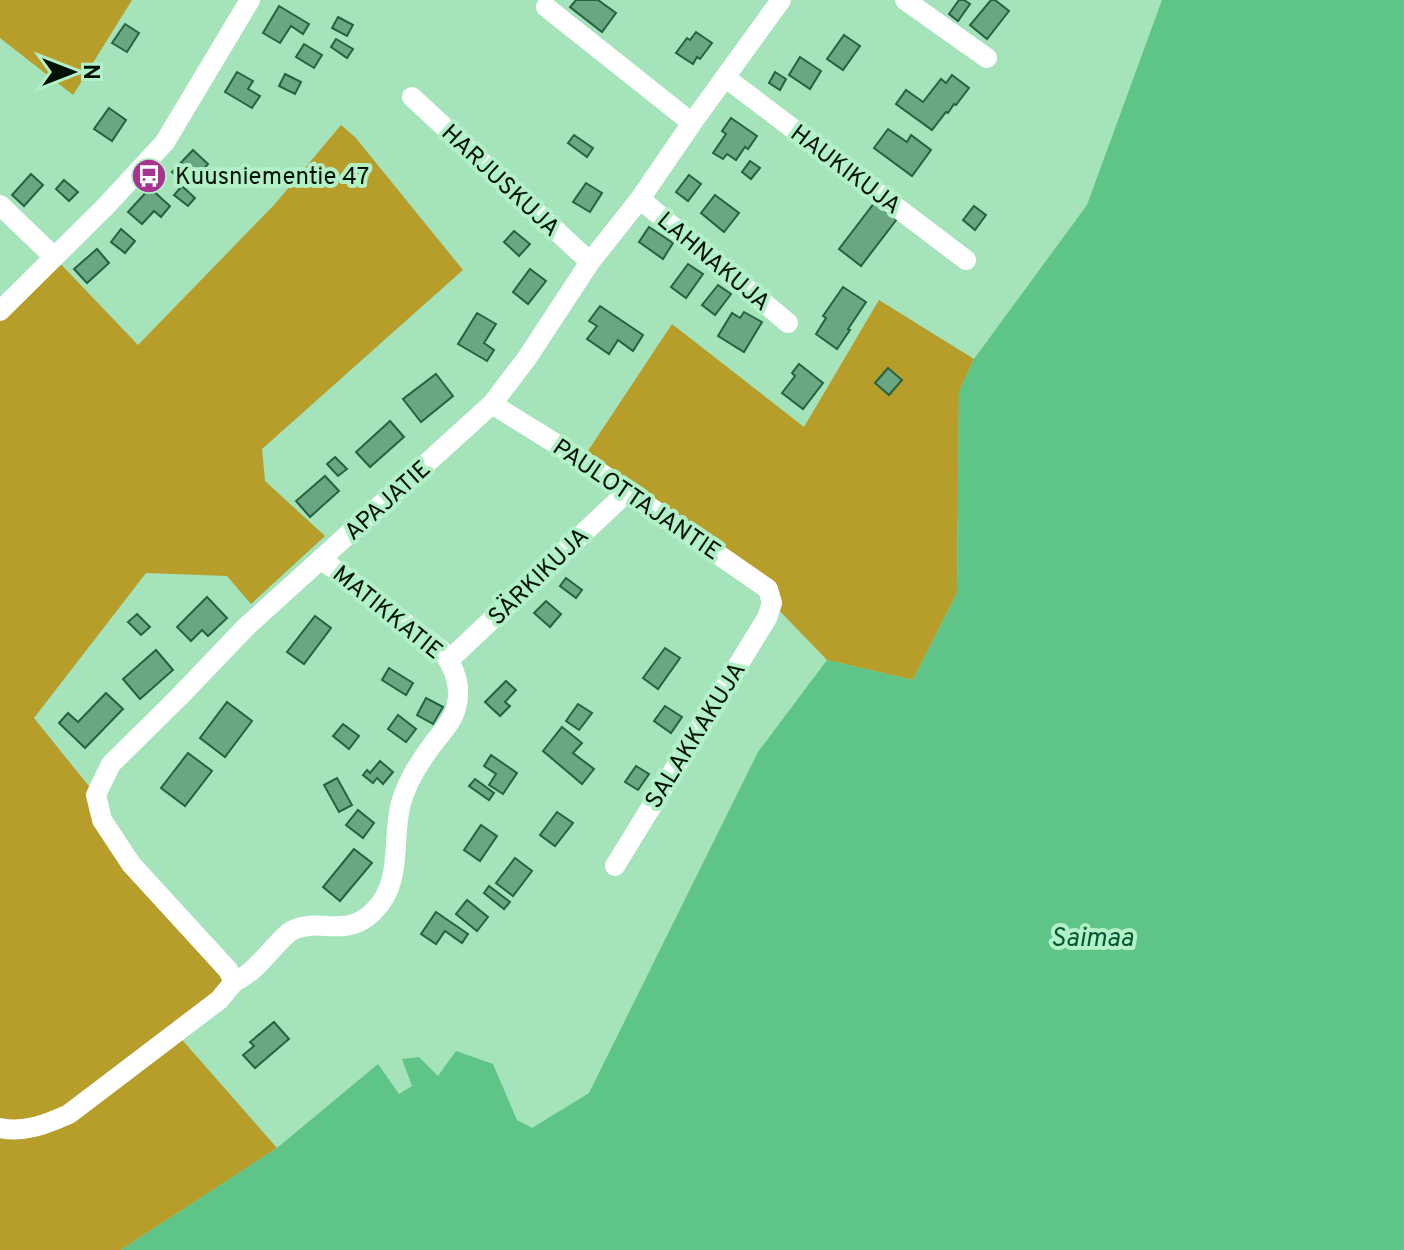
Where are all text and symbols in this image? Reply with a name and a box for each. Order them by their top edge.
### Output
north arrow [32,32,112,112]
text: N [76,64,103,80]
street label: HARJUSKUJA [434,119,565,244]
street label: HAUKIKUJA [783,119,906,222]
bus stop icon: Kuusniementie 47 [130,157,168,195]
place label: Kuusniementie 47 [175,163,369,193]
street label: LAHNAKUJA [650,206,776,319]
street label: PAULOTTAJANTIE [546,433,726,568]
street label: APAJATIE [339,455,438,548]
street label: SÄRKIKUJA [482,521,596,633]
street label: MATIKKATIE [326,560,448,667]
street label: SALAKKAKUJA [640,657,754,815]
water label: Saimaa [1051,923,1134,956]

